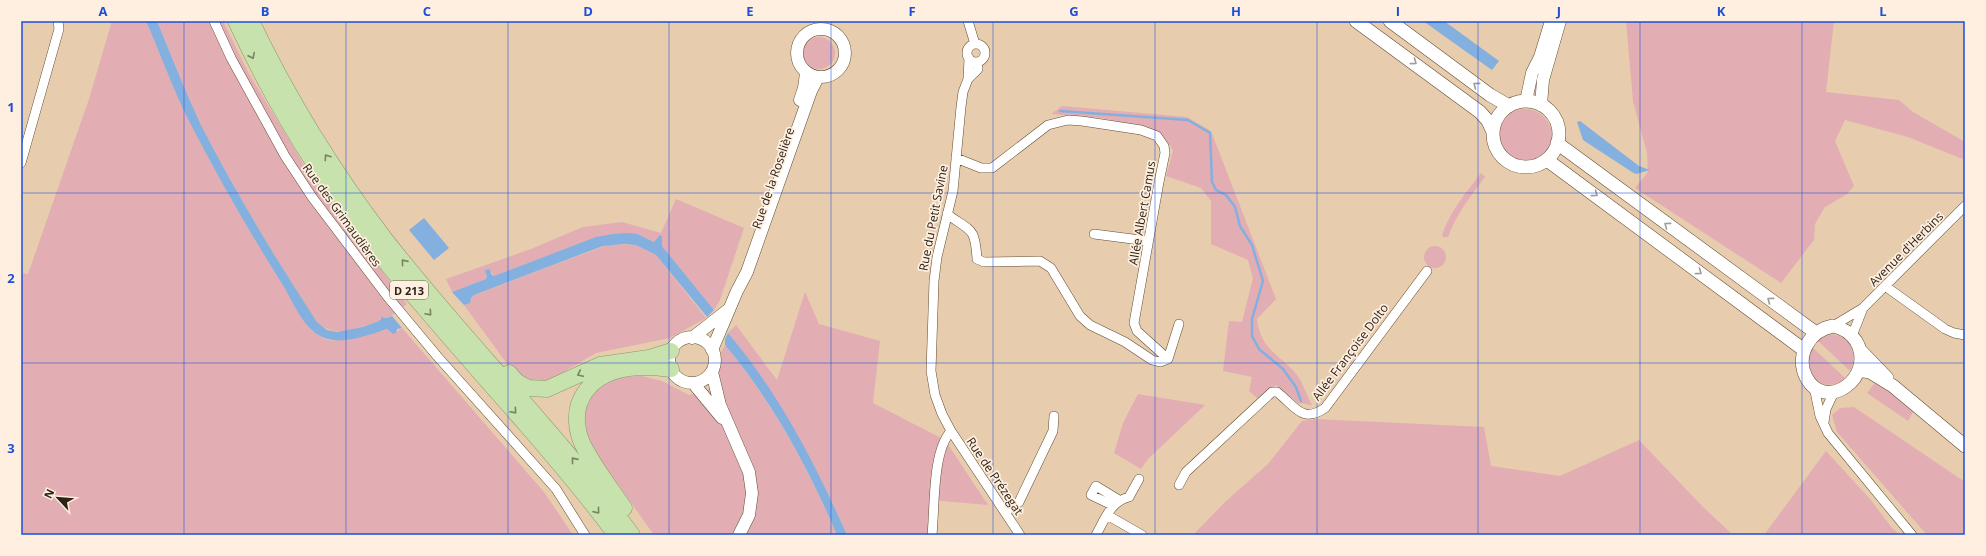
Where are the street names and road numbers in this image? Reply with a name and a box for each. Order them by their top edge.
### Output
street label: Rue de la Roselière [748,125,798,231]
street label: Allée Albert Camus [1124,159,1160,267]
street label: Rue des Grimaudières [299,160,385,270]
street label: Rue du Petit Savine [914,163,952,272]
street label: Avenue d'Herbins [1865,208,1947,290]
road number: D 213 [390,281,428,299]
street label: Allée Françoise Dolto [1308,300,1392,404]
street label: Rue de Prézegat [963,434,1027,518]

